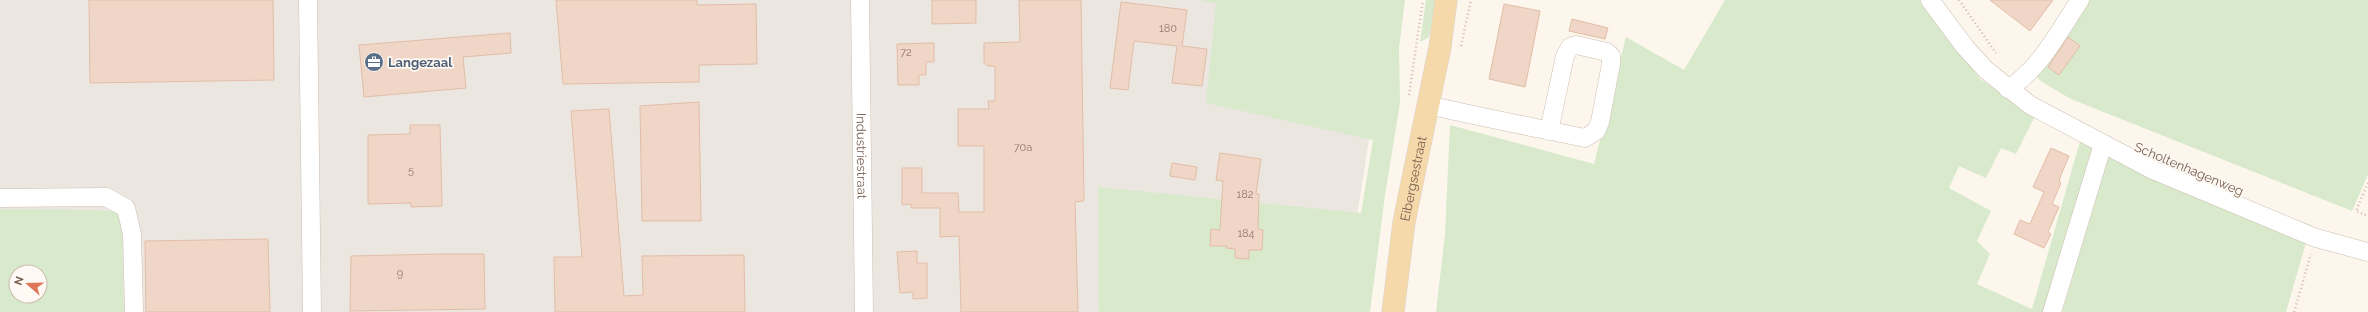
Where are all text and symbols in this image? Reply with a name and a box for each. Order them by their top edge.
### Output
house number: 180 [1159,22,1177,35]
house number: 72 [900,46,912,59]
office icon: Langezaal [363,51,385,73]
place label: Langezaal [388,55,453,70]
street label: Industriestraat [854,113,870,200]
street label: Eibergsestraat [1397,134,1429,222]
street label: Scholtenhagenweg [2132,139,2246,199]
house number: 70a [1014,141,1032,154]
house number: 5 [408,164,414,177]
house number: 182 [1237,188,1254,201]
house number: 184 [1237,227,1255,240]
north arrow [8,264,48,304]
house number: 9 [397,267,403,280]
text: N [12,275,27,287]

